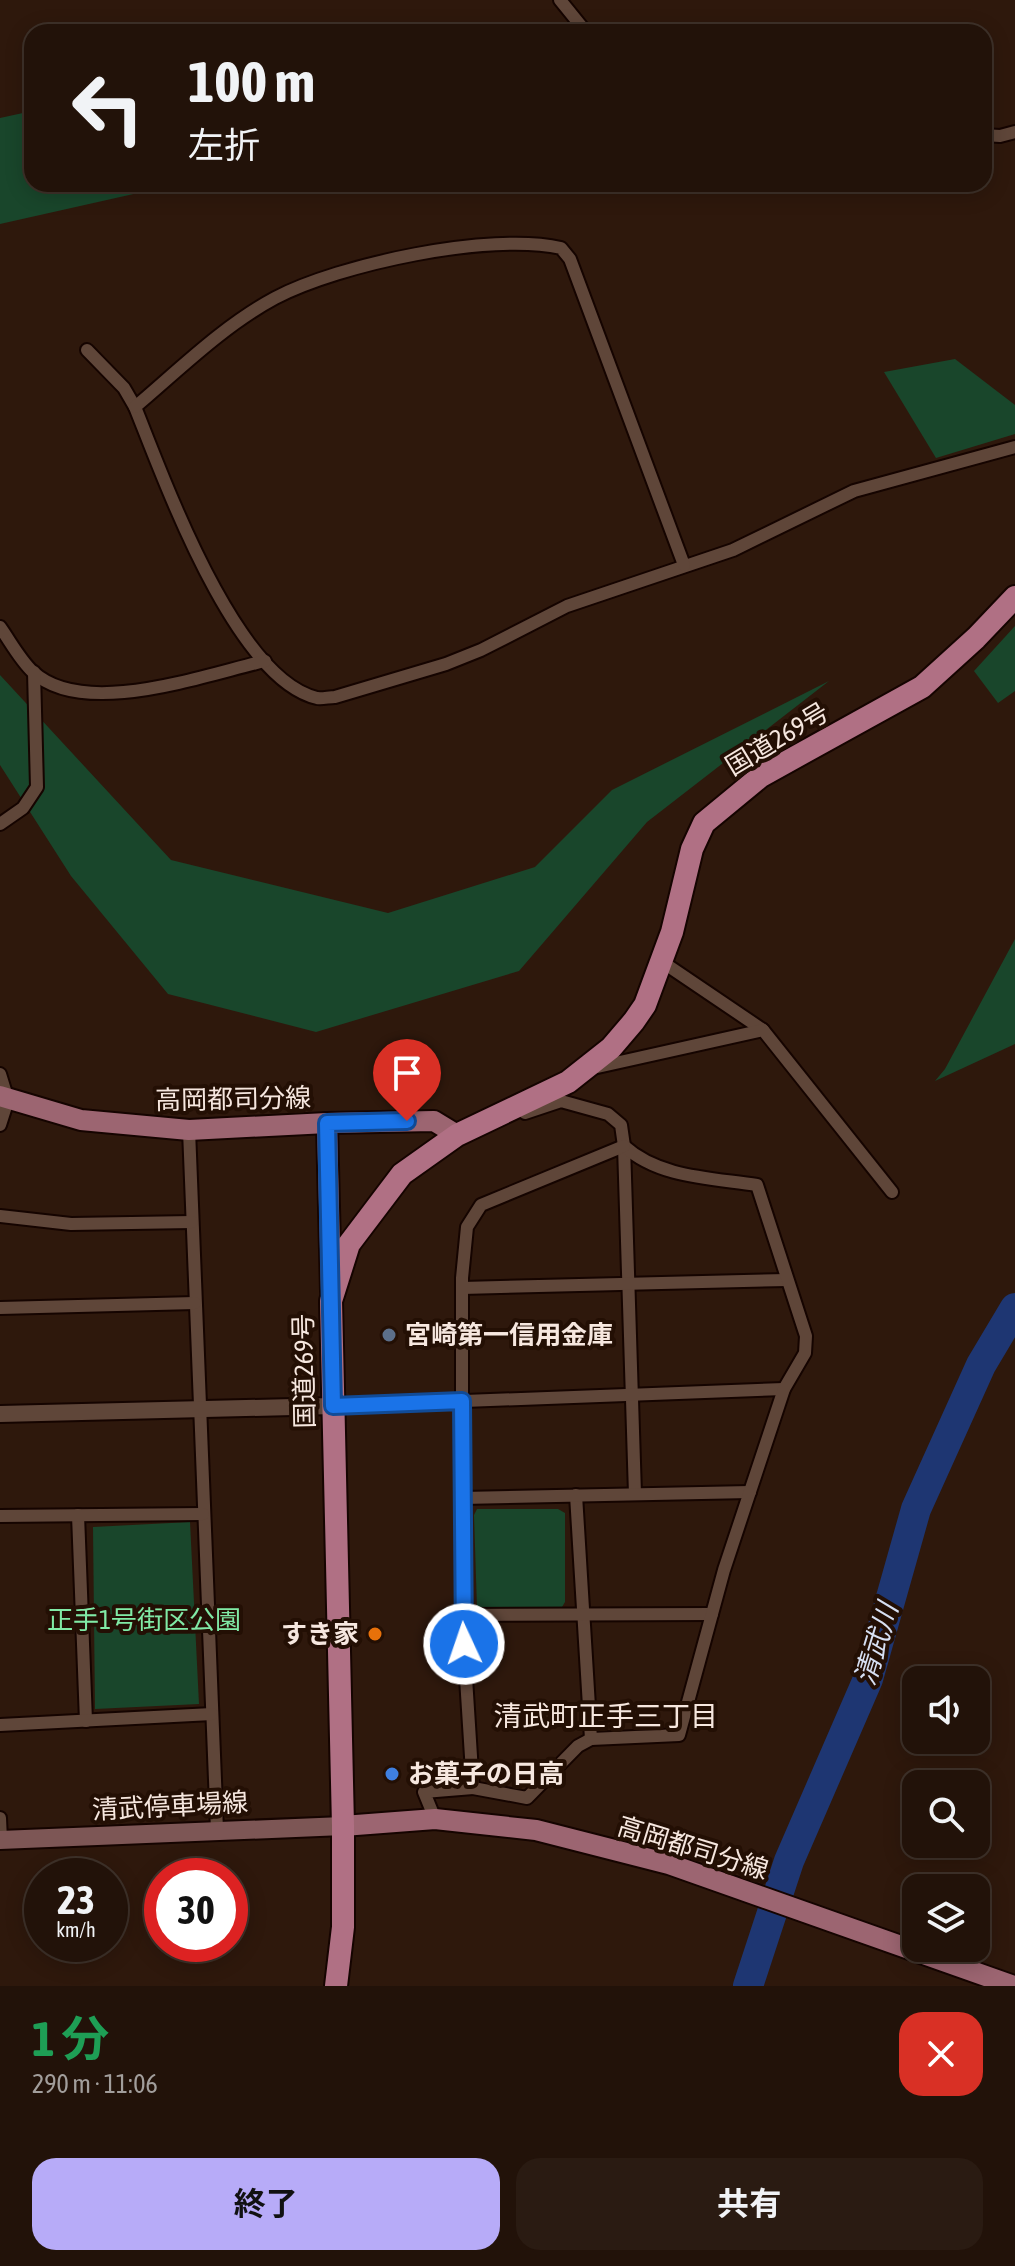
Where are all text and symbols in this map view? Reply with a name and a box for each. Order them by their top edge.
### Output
text: 100 m [188,50,315,114]
icon: left [56,56,160,160]
text: 左折 [188,124,260,166]
street label: 国道269号 [720,697,834,781]
pin [373,1039,441,1121]
icon: arrive [385,1051,429,1095]
street label: 高岡都司分線 [155,1083,311,1115]
street label: 国道269号 [288,1313,320,1429]
place label: 宮崎第一信用金庫 [405,1320,613,1350]
marker: 宮崎第一信用金庫 [380,1326,398,1344]
water label: 清武川 [848,1596,904,1689]
position arrow [422,1602,506,1686]
park label: 正手1号街区公園 [47,1605,241,1635]
place label: すき家 [281,1619,359,1649]
marker: すき家 [366,1625,384,1643]
map controls [902,1666,990,1962]
button: sound [902,1666,990,1754]
district label: 清武町正手三丁目 [494,1700,718,1732]
place label: お菓子の日高 [408,1759,564,1789]
marker: お菓子の日高 [383,1765,401,1783]
button: search [902,1770,990,1858]
street label: 清武停車場線 [91,1787,249,1825]
street label: 高岡都司分線 [614,1811,772,1885]
speed limit sign: 30 [144,1858,248,1962]
button: layers [902,1874,990,1962]
text: 23 [57,1877,95,1922]
text: km/h [56,1918,96,1941]
text: 1 分 [32,2011,109,2066]
button: close [899,2012,983,2096]
text: 290 m · 11:06 [32,2069,158,2099]
button: 終了 [32,2158,500,2250]
button: 共有 [516,2158,983,2250]

